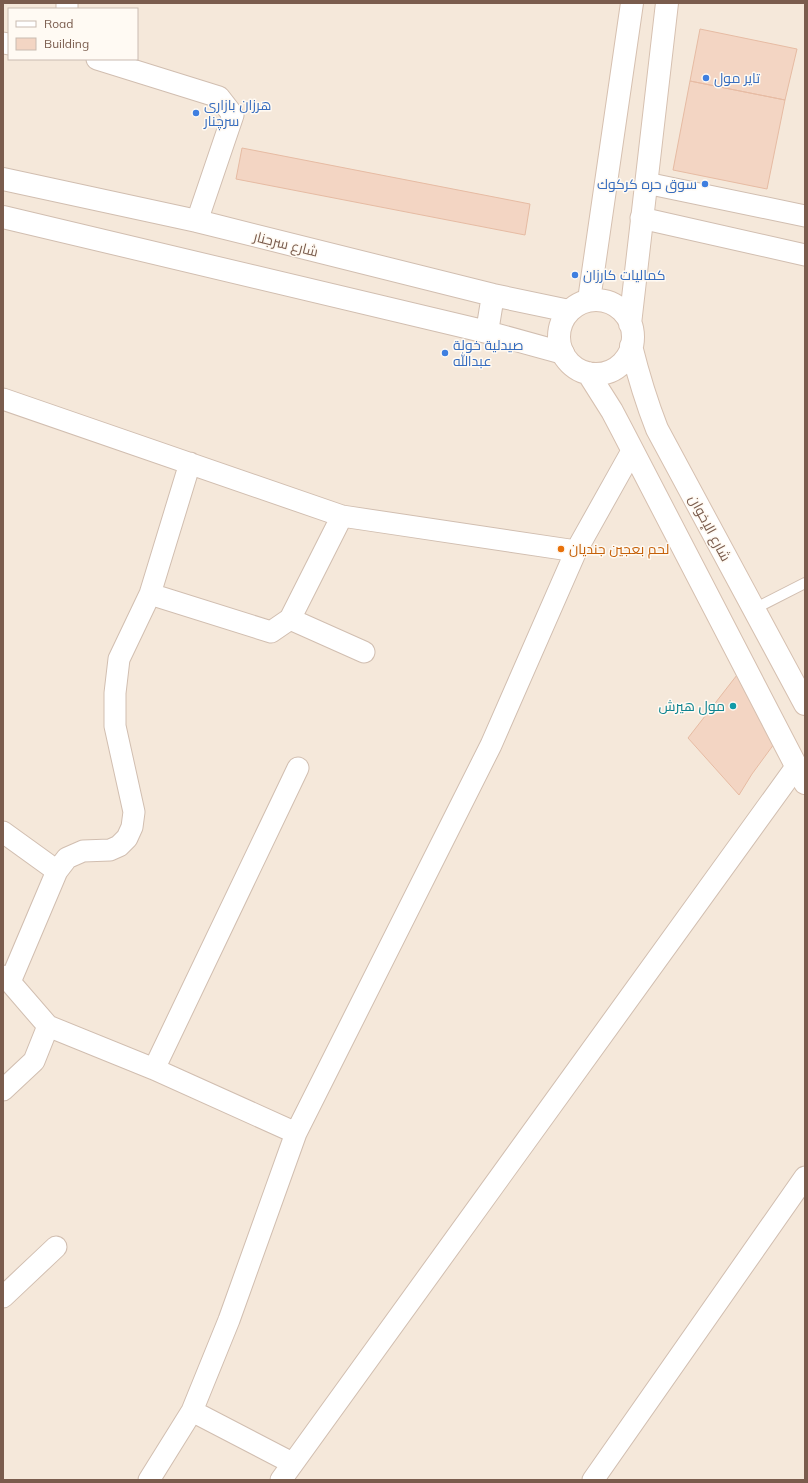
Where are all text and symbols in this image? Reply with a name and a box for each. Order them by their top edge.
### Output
legend [8,8,138,60]
text: Road [44,16,73,31]
text: Building [44,36,89,51]
place label: تاير مول [714,69,760,87]
marker: تاير مول [701,73,711,83]
place label: هرزان بازاری سرچنار [203,96,271,131]
marker: هرزان بازاری سرچنار [191,108,201,118]
place label: سوق حره كركوك [597,175,697,193]
marker: سوق حره كركوك [700,179,710,189]
street label: شارع سرجنار [251,227,320,261]
place label: كمالیات كارزان [583,266,665,284]
marker: كمالیات كارزان [570,270,580,280]
place label: صيدلية خولة عبدالله [453,336,524,370]
marker: صيدلية خولة عبدالله [440,348,450,358]
street label: شارع الإخوان [685,492,735,564]
place label: لحم بعجين جنديان [569,540,669,559]
marker: لحم بعجين جنديان [556,544,566,554]
place label: مول هيرش [659,697,725,715]
marker: مول هيرش [728,701,738,711]

